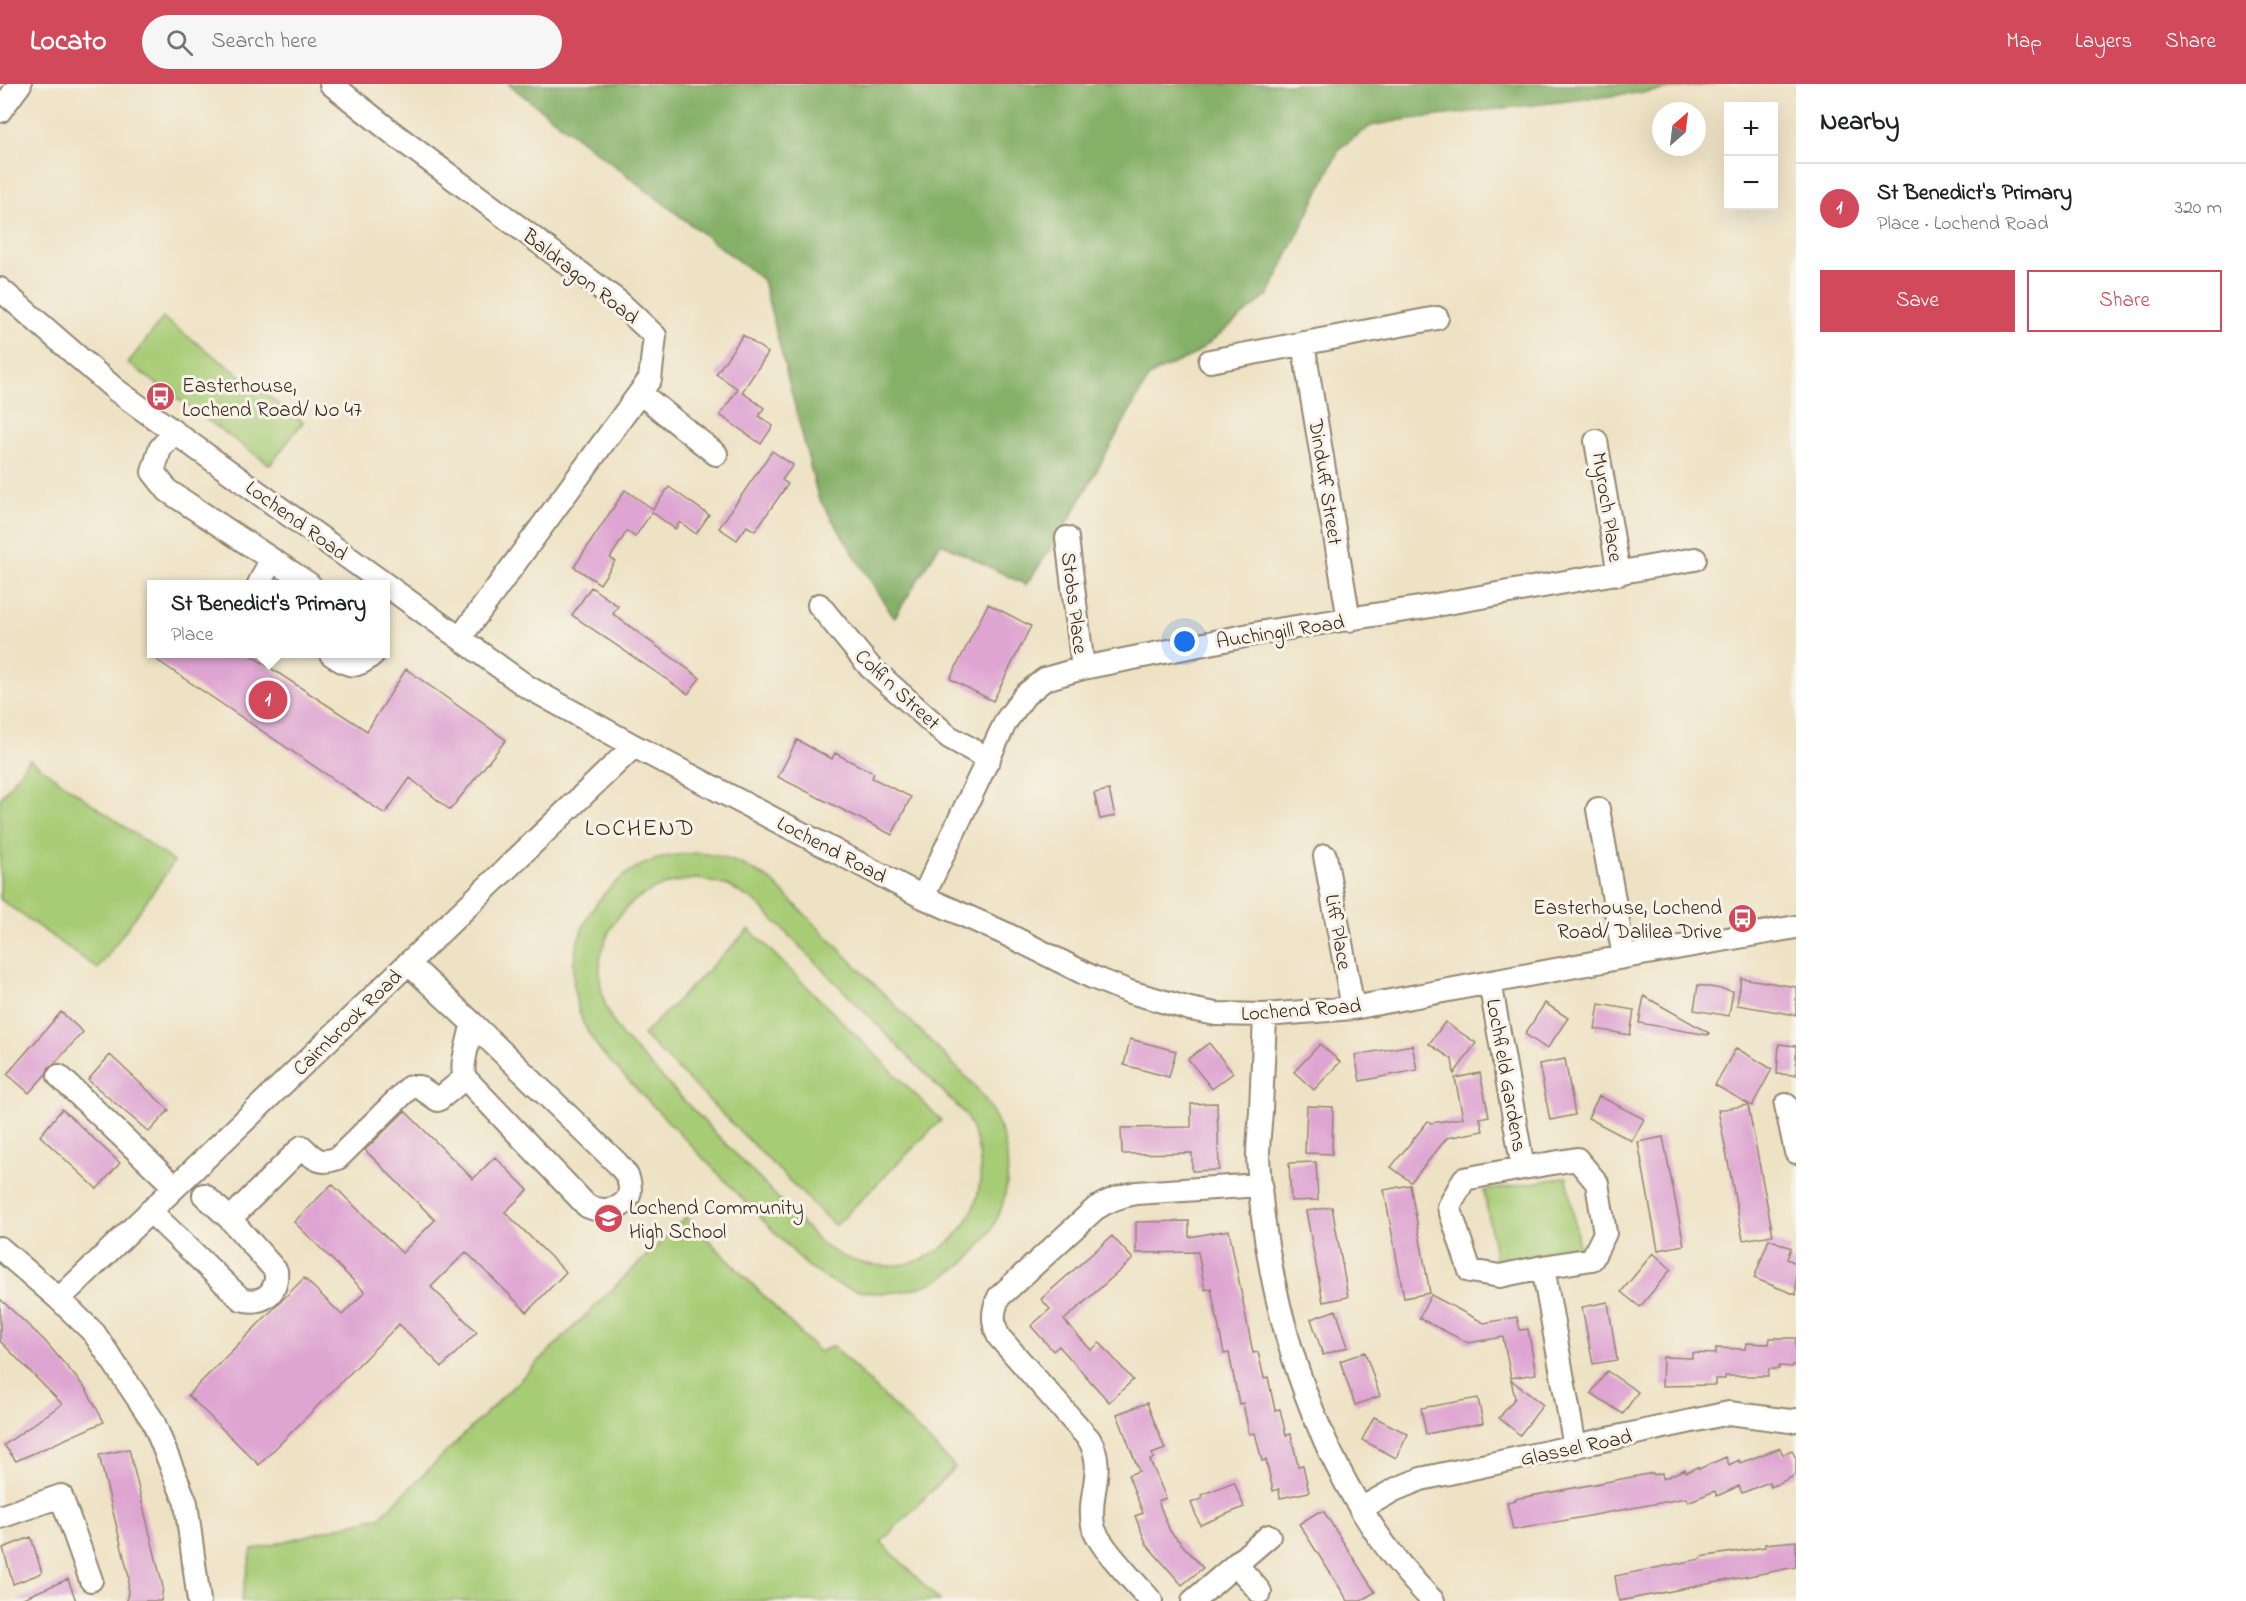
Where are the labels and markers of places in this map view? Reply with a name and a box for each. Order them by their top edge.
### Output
place label: Easterhouse, Lochend Road/ No 47 [182,372,362,426]
bus stop icon: Easterhouse, Lochend Road/ No 47 [145,381,177,413]
pin: 1 [248,678,288,722]
place label: Easterhouse, Lochend Road/ Dalilea Drive [1533,894,1723,948]
bus stop icon: Easterhouse, Lochend Road/ Dalilea Drive [1727,903,1759,935]
place label: Lochend Community High School [629,1194,804,1250]
school or university icon: Lochend Community High School [592,1203,624,1235]

